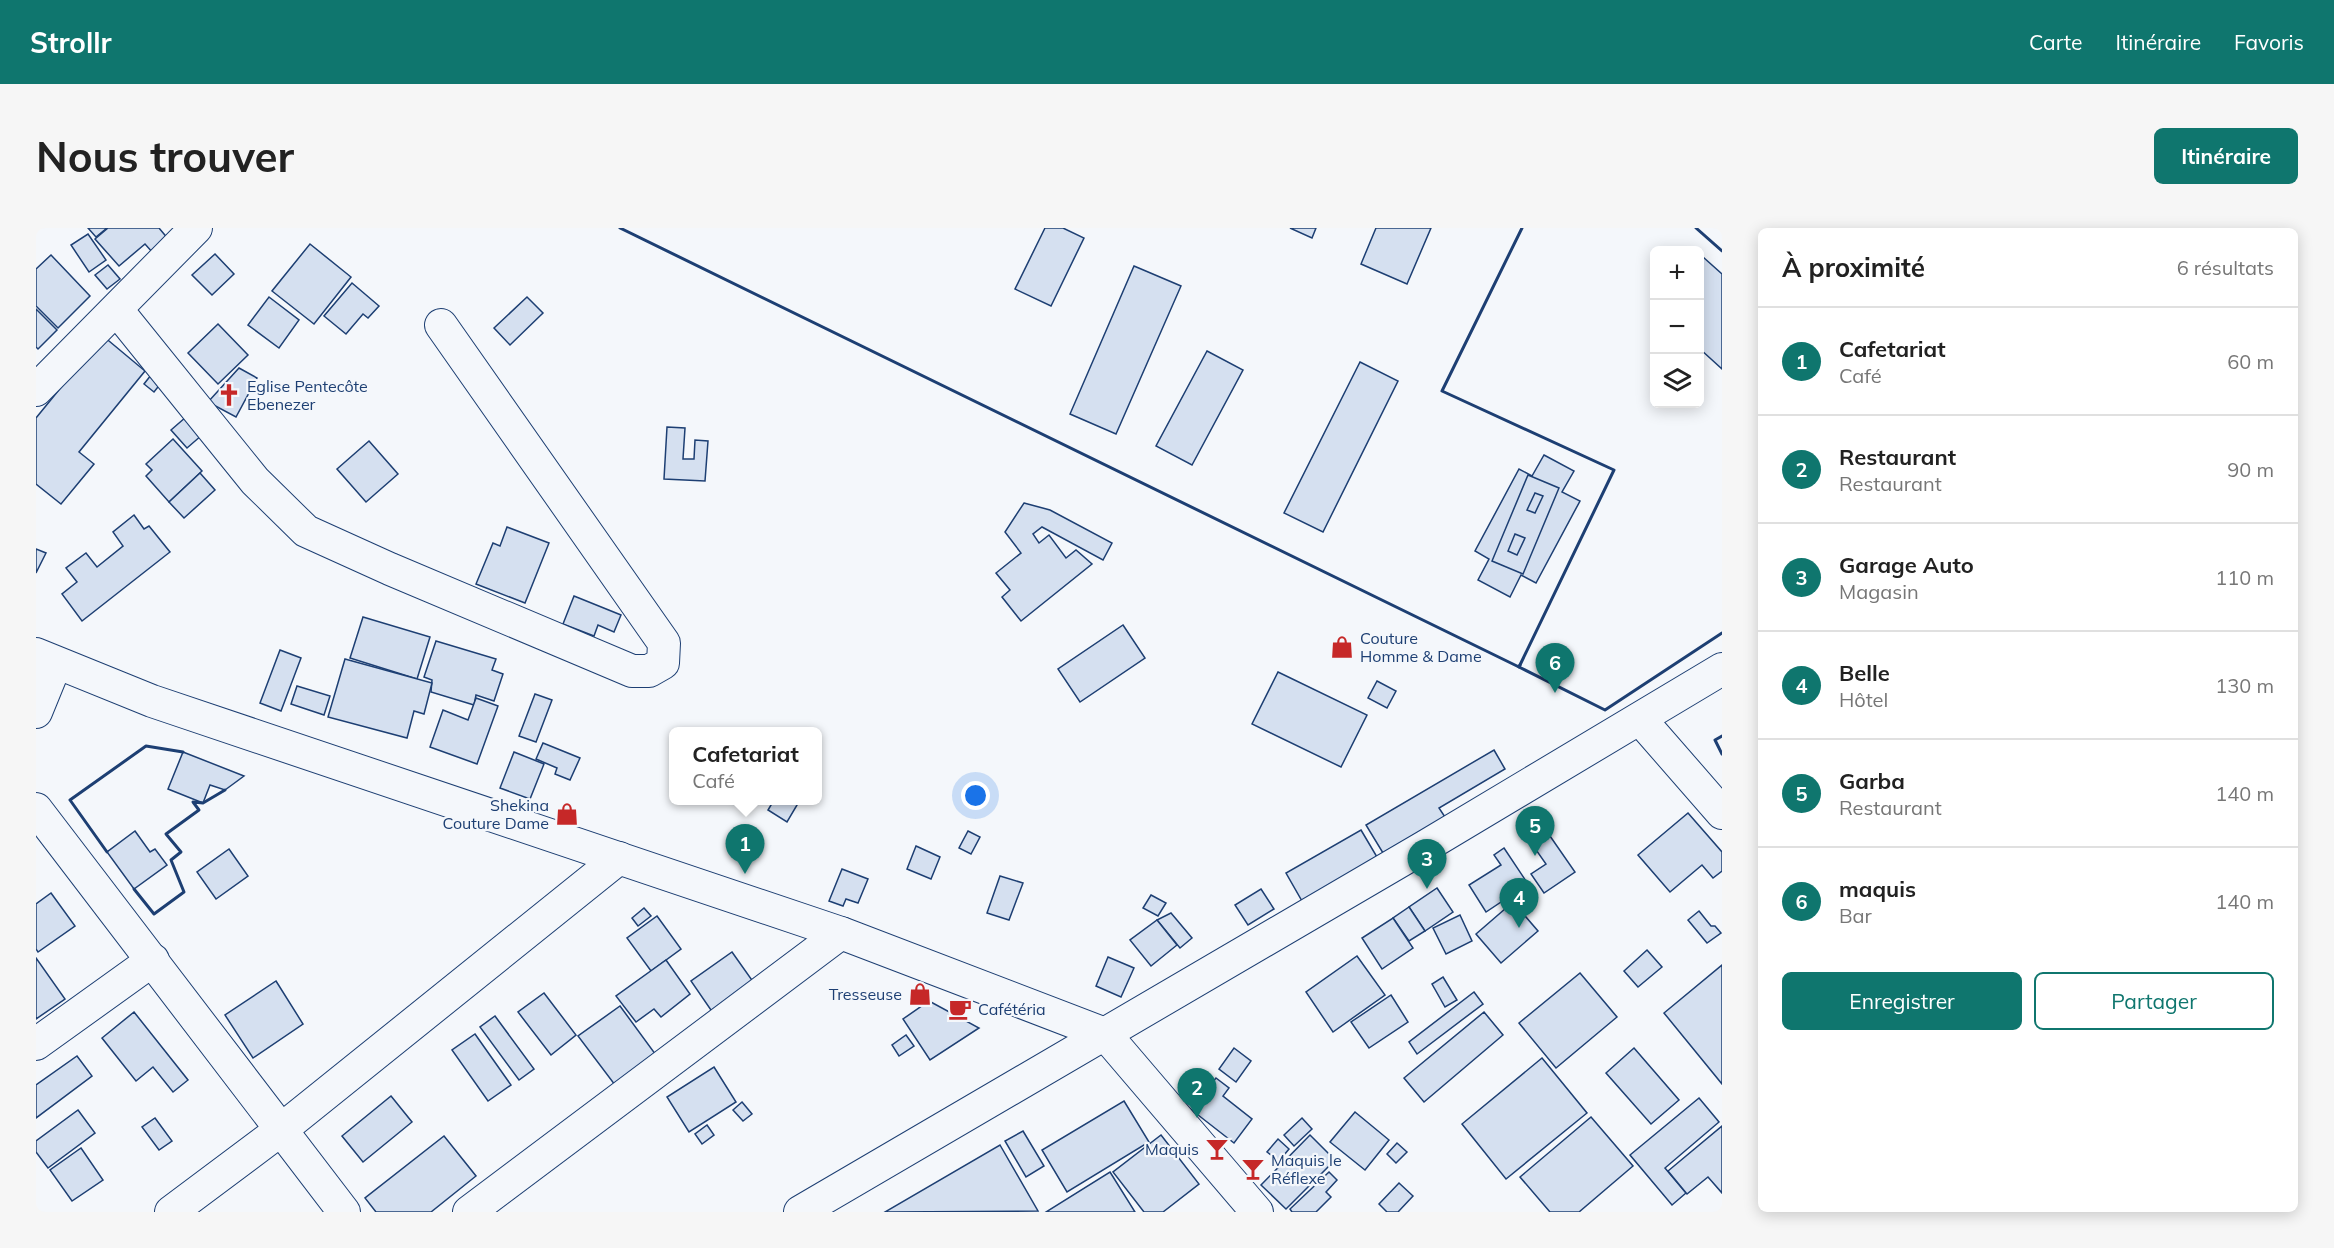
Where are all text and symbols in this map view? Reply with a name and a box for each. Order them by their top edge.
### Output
text: Strollr [30,25,112,60]
text: Carte [2029,29,2083,55]
text: Itinéraire [2116,29,2201,55]
text: Favoris [2234,29,2304,55]
button: Itinéraire [2154,128,2298,184]
text: Nous trouver [36,130,294,183]
map controls [1650,246,1704,408]
button: + [1650,246,1704,300]
text: À proximité [1782,251,1925,284]
text: 6 résultats [2177,255,2274,280]
button: − [1650,300,1704,354]
text: Cafetariat [1839,335,1945,363]
text: 1 [1796,349,1808,374]
text: 60 m [2227,349,2274,374]
button: layers [1650,354,1704,408]
text: Café [1839,363,1882,388]
place label: Eglise Pentecôte Ebenezer [247,376,368,414]
church icon: Eglise Pentecôte Ebenezer [216,382,242,408]
text: Restaurant [1839,443,1956,471]
text: 2 [1796,457,1808,482]
text: 90 m [2227,457,2274,482]
text: Restaurant [1839,471,1942,496]
text: Garage Auto [1839,551,1974,579]
text: 3 [1796,565,1808,590]
text: 110 m [2215,565,2274,590]
text: Magasin [1839,579,1919,604]
place label: Couture Homme & Dame [1360,628,1482,666]
shop icon: Couture Homme & Dame [1329,634,1355,660]
pin: 6 [1536,644,1574,693]
text: Belle [1839,659,1890,687]
text: 4 [1796,673,1808,698]
text: 130 m [2215,673,2274,698]
text: Hôtel [1839,687,1888,712]
popup [669,727,822,805]
text: Cafetariat [692,740,799,768]
text: Garba [1839,767,1905,795]
text: Café [692,768,735,793]
your location [961,781,990,810]
text: 5 [1796,781,1808,806]
text: 140 m [2215,781,2274,806]
place label: Shekina Couture Dame [443,795,549,833]
text: Restaurant [1839,795,1942,820]
shop icon: Shekina Couture Dame [554,801,580,827]
pin: 5 [1516,806,1554,856]
pin: 1 [726,824,764,874]
pin: 3 [1408,840,1446,889]
text: maquis [1839,875,1916,903]
pin: 4 [1500,878,1538,928]
text: 6 [1796,889,1808,914]
text: 140 m [2215,889,2274,914]
text: Bar [1839,903,1872,928]
button: Enregistrer [1782,972,2022,1030]
button: Partager [2034,972,2274,1030]
shop icon: Tresseuse [907,981,933,1007]
place label: Tresseuse [829,984,902,1004]
cafe icon: Cafétéria [947,996,973,1022]
place label: Cafétéria [978,999,1046,1019]
pin: 2 [1178,1068,1216,1118]
bar icon: Maquis [1204,1136,1230,1162]
place label: Maquis [1145,1139,1199,1159]
place label: Maquis le Réflexe [1271,1150,1342,1188]
bar icon: Maquis le Réflexe [1240,1156,1266,1182]

